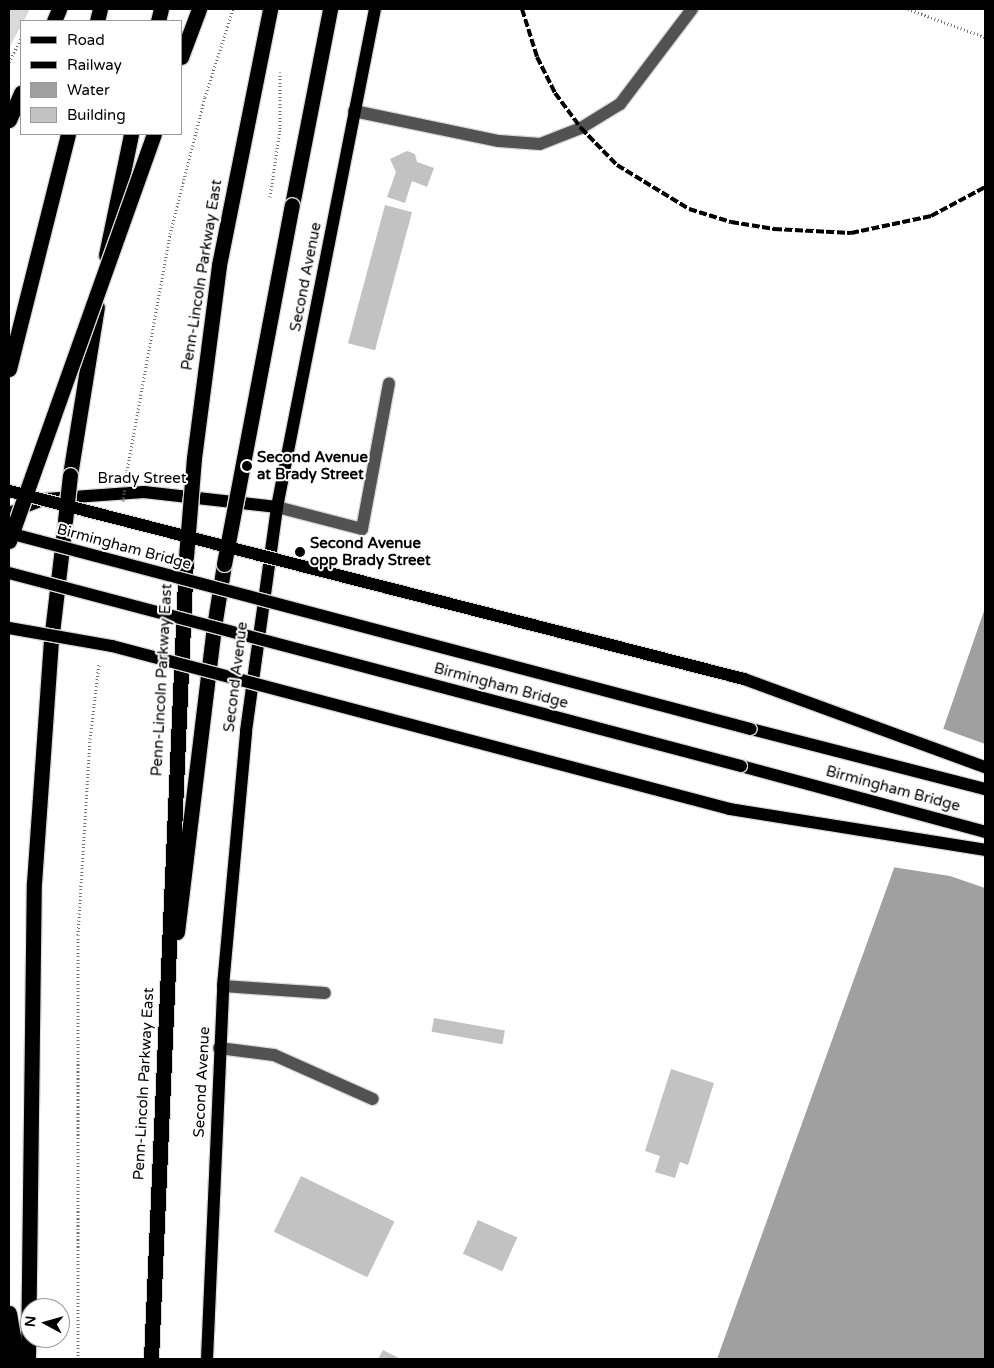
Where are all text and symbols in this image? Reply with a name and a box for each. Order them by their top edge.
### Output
legend [20,20,182,135]
text: Road [67,31,105,49]
text: Railway [67,56,122,74]
text: Water [67,81,110,99]
text: Building [67,106,126,124]
street label: Penn-Lincoln Parkway East [178,178,226,372]
street label: Second Avenue [287,221,325,333]
place label: Second Avenue at Brady Street [257,448,368,483]
marker: Second Avenue at Brady Street [241,460,253,472]
street label: Brady Street [98,470,186,488]
street label: Birmingham Bridge [55,520,193,574]
place label: Second Avenue opp Brady Street [310,534,431,569]
marker: Second Avenue opp Brady Street [294,546,306,558]
street label: Penn-Lincoln Parkway East [148,583,176,777]
street label: Second Avenue [220,621,252,733]
street label: Birmingham Bridge [432,659,570,713]
street label: Birmingham Bridge [824,762,962,816]
street label: Penn-Lincoln Parkway East [130,987,158,1181]
street label: Second Avenue [190,1026,214,1138]
north arrow [20,1298,70,1348]
text: N [22,1315,40,1328]

